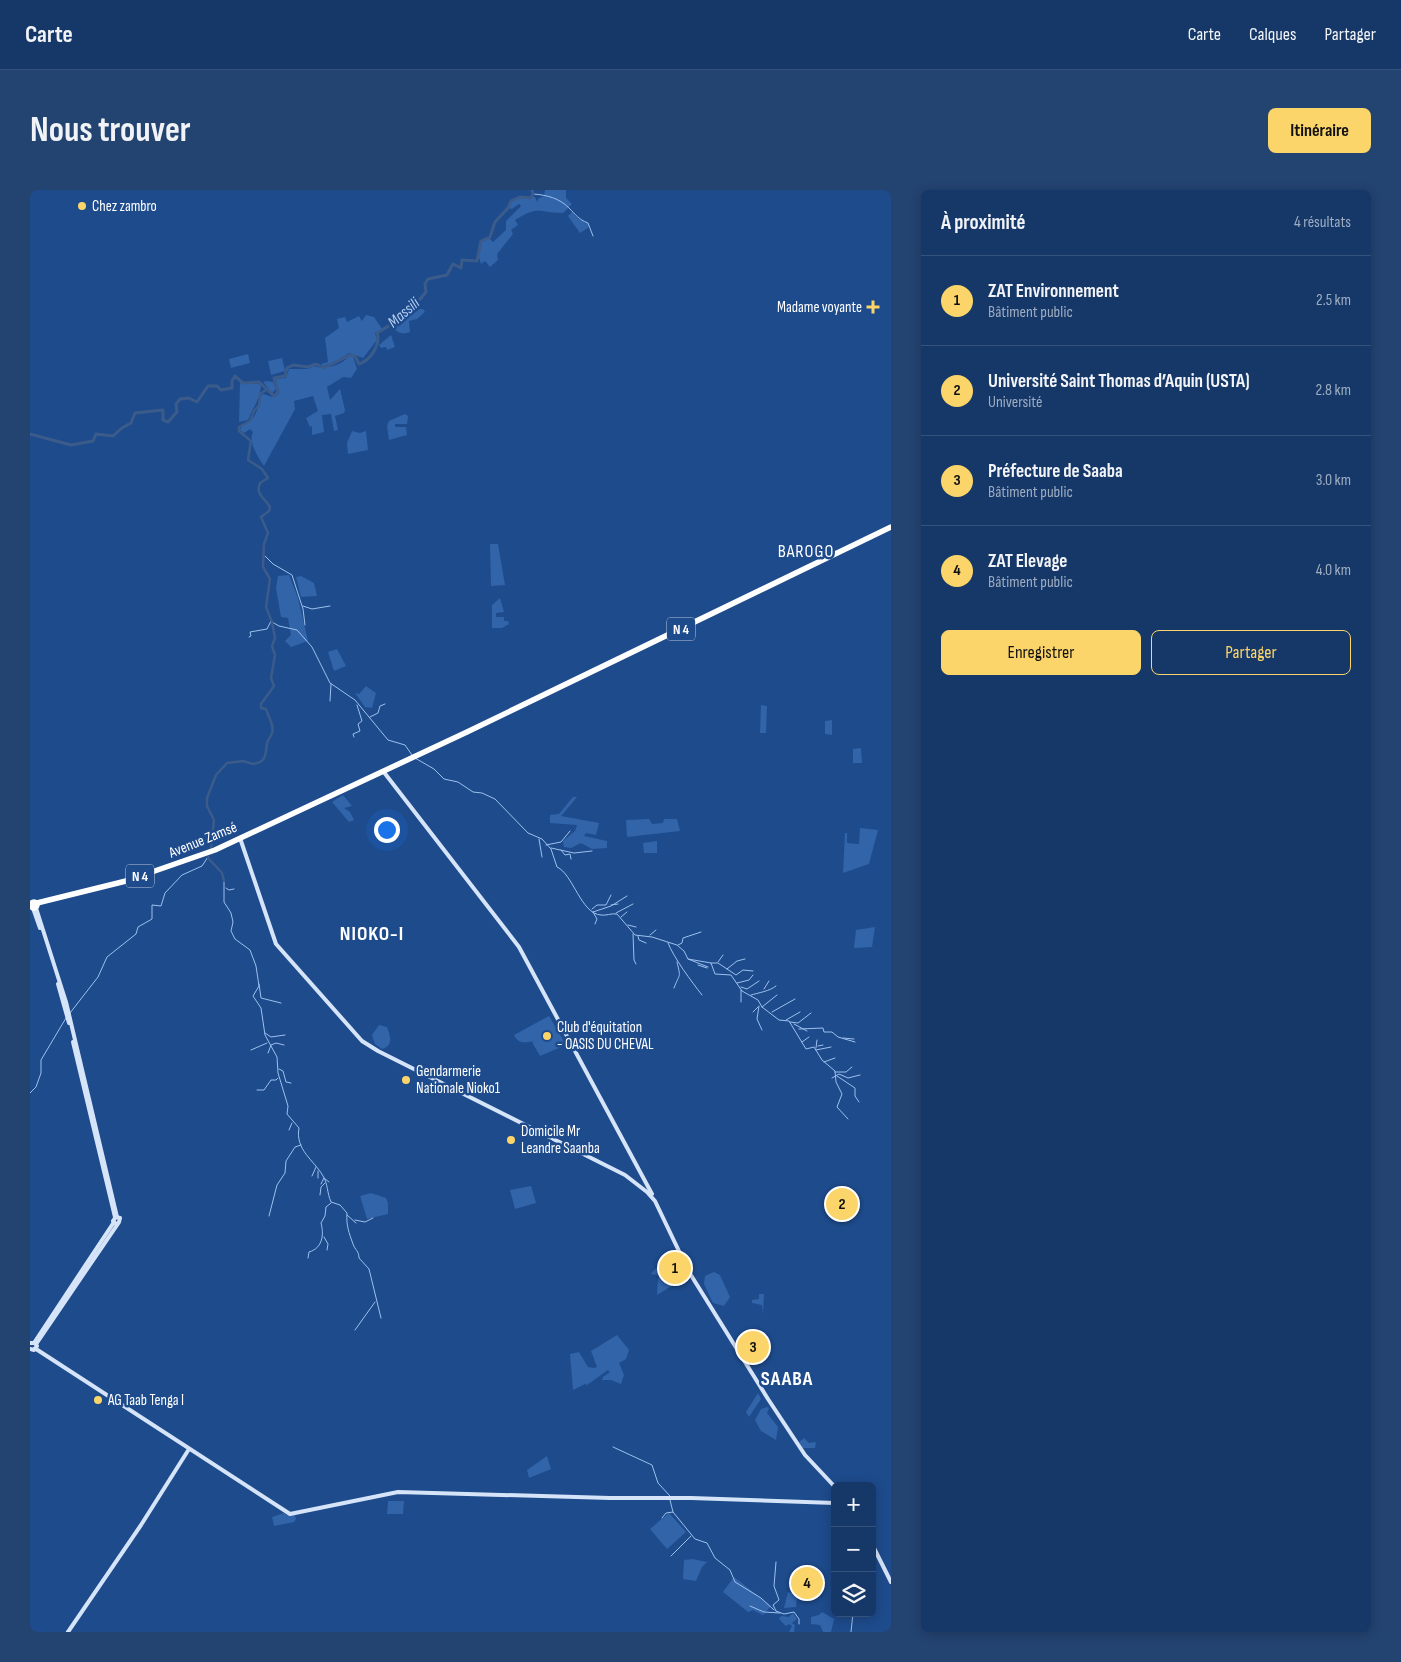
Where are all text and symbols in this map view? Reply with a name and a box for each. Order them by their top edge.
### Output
text: Carte [25,20,73,49]
text: Carte [1188,24,1221,45]
text: Calques [1249,24,1296,45]
text: Partager [1324,24,1376,45]
button: Itinéraire [1268,108,1371,153]
text: Nous trouver [30,109,191,152]
place label: Chez zambro [92,197,157,216]
marker: Chez zambro [76,200,88,212]
text: À proximité [941,210,1026,235]
text: 4 résultats [1294,213,1351,232]
text: ZAT Environnement [988,280,1119,303]
text: 1 [954,291,960,310]
text: 2.5 km [1316,291,1351,310]
water label: Massili [384,293,425,332]
place label: Madame voyante [777,298,862,317]
marker: Madame voyante [866,300,880,314]
text: Bâtiment public [988,303,1073,322]
text: Université Saint Thomas d’Aquin (USTA) [988,370,1250,393]
text: 2 [953,381,961,400]
text: 2.8 km [1316,381,1351,400]
text: Université [988,393,1043,412]
text: Préfecture de Saaba [988,460,1123,483]
text: 3 [953,471,961,490]
text: 3.0 km [1316,471,1351,490]
text: Bâtiment public [988,483,1073,502]
district label: BAROGO [778,541,834,562]
text: ZAT Elevage [988,550,1067,573]
text: 4 [953,561,961,580]
text: 4.0 km [1316,561,1351,580]
text: Bâtiment public [988,573,1073,592]
road number: N 4 [667,618,695,640]
button: Enregistrer [941,630,1141,675]
button: Partager [1151,630,1351,675]
your location [374,817,400,843]
street label: Avenue Zamsé [165,818,240,863]
road number: N 4 [126,864,154,888]
district label: NIOKO-I [340,922,404,946]
place label: Club d'équitation - OASIS DU CHEVAL [557,1018,654,1054]
marker: Club d'équitation - OASIS DU CHEVAL [541,1030,553,1042]
place label: Gendarmerie Nationale Nioko1 [416,1062,501,1098]
marker: Gendarmerie Nationale Nioko1 [400,1074,412,1086]
place label: Domicile Mr Leandre Saanba [521,1122,600,1158]
marker: Domicile Mr Leandre Saanba [505,1134,517,1146]
pin: 2 [826,1185,858,1223]
pin: 1 [659,1249,691,1287]
pin: 3 [737,1328,769,1366]
district label: SAABA [761,1367,813,1391]
place label: AG Taab Tenga I [107,1391,184,1410]
marker: AG Taab Tenga I [92,1394,104,1406]
map controls [831,1482,876,1617]
button: + [831,1482,876,1527]
button: − [831,1527,876,1572]
pin: 4 [791,1564,823,1602]
button: layers [831,1572,876,1617]

